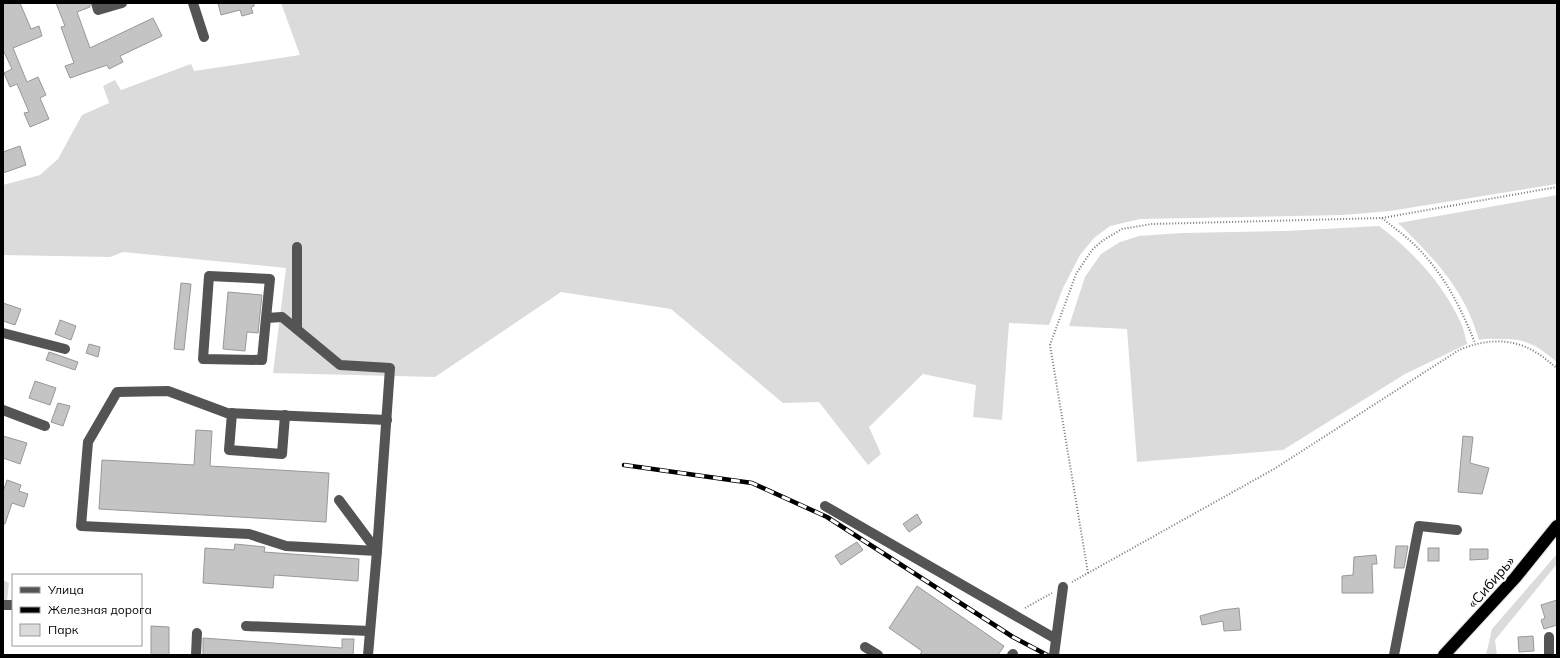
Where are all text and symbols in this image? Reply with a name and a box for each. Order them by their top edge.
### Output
street label: «Сибирь» [1464,552,1518,612]
legend [12,574,142,646]
text: Улица [47,582,84,597]
text: Железная дорога [48,602,152,617]
text: Парк [48,622,79,637]

